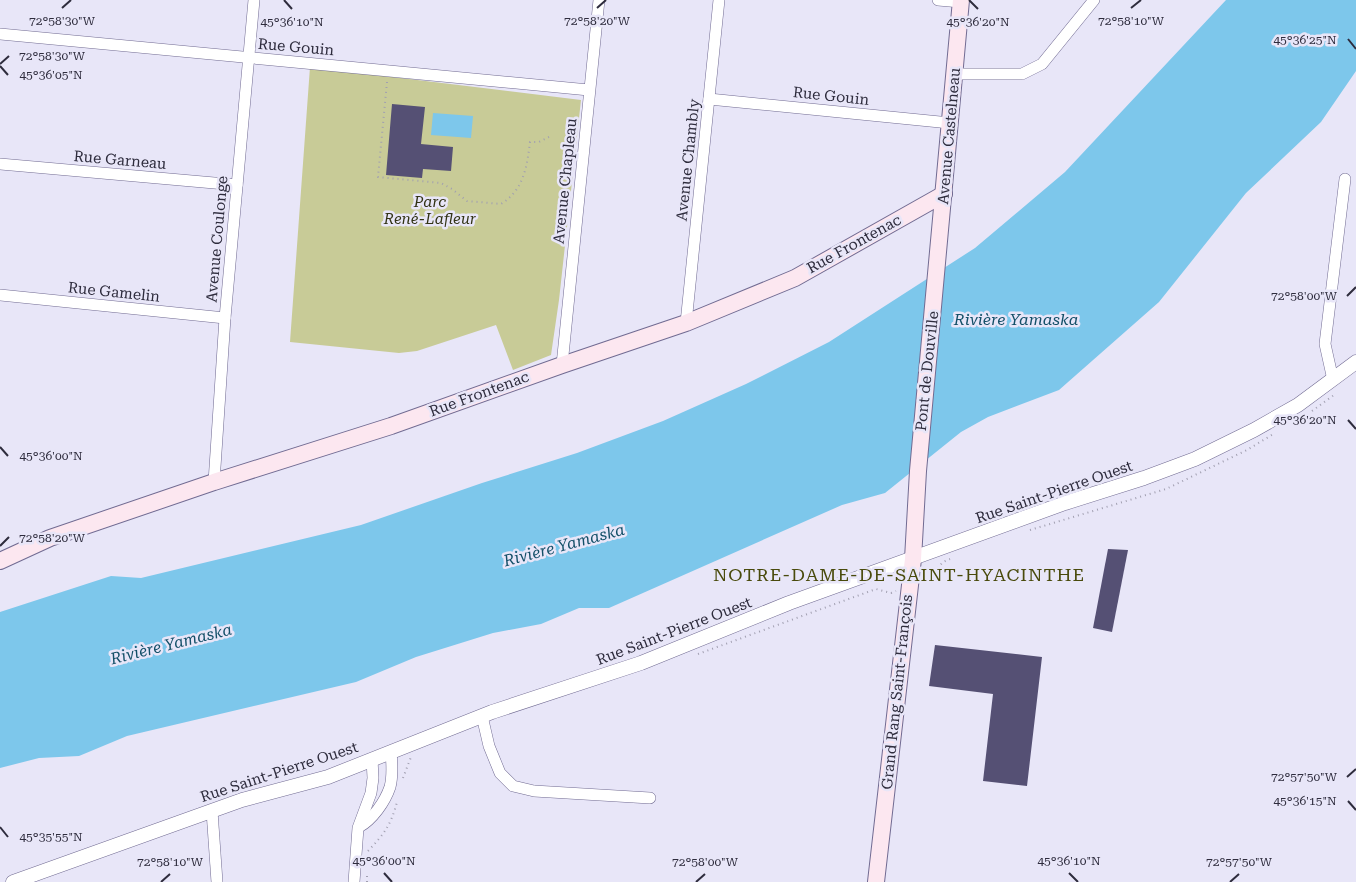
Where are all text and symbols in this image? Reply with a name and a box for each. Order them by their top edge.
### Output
text: 72°58'30"W [29,14,96,28]
text: 72°58'20"W [564,14,631,28]
text: 72°58'10"W [1098,14,1165,28]
text: 45°36'10"N [260,15,324,29]
text: 45°36'20"N [946,15,1010,29]
text: 45°36'25"N [1273,33,1337,47]
street label: Rue Gouin [257,35,335,59]
text: 72°58'30"W [19,49,86,63]
street label: Avenue Castelneau [934,66,964,205]
text: 45°36'05"N [19,68,83,82]
street label: Rue Gouin [792,83,870,109]
street label: Avenue Chambly [673,98,703,222]
street label: Avenue Chapleau [549,117,581,245]
street label: Rue Garneau [73,147,168,173]
street label: Avenue Coulonge [203,175,231,303]
park label: Parc René-Lafleur [383,193,477,228]
street label: Rue Frontenac [804,211,904,277]
street label: Rue Gamelin [67,278,161,306]
text: 72°58'00"W [1271,289,1338,303]
street label: Pont de Douville [912,310,942,432]
water label: Rivière Yamaska [953,310,1079,329]
street label: Rue Frontenac [427,368,531,420]
text: 45°36'20"N [1273,413,1337,427]
text: 45°36'00"N [19,449,83,463]
street label: Rue Saint-Pierre Ouest [973,457,1135,527]
water label: Rivière Yamaska [500,520,627,571]
text: 72°58'20"W [19,531,86,545]
district label: NOTRE-DAME-DE-SAINT-HYACINTHE [713,564,1085,585]
street label: Rue Saint-Pierre Ouest [594,593,755,669]
street label: Grand Rang Saint-François [878,594,916,790]
water label: Rivière Yamaska [107,620,234,669]
street label: Rue Saint-Pierre Ouest [198,738,361,806]
text: 72°57'50"W [1271,770,1338,784]
text: 45°36'15"N [1273,794,1337,808]
text: 45°35'55"N [19,830,83,844]
text: 45°36'00"N [352,854,416,868]
text: 45°36'10"N [1037,854,1101,868]
text: 72°58'10"W [137,855,204,869]
text: 72°58'00"W [672,855,739,869]
text: 72°57'50"W [1206,855,1273,869]

